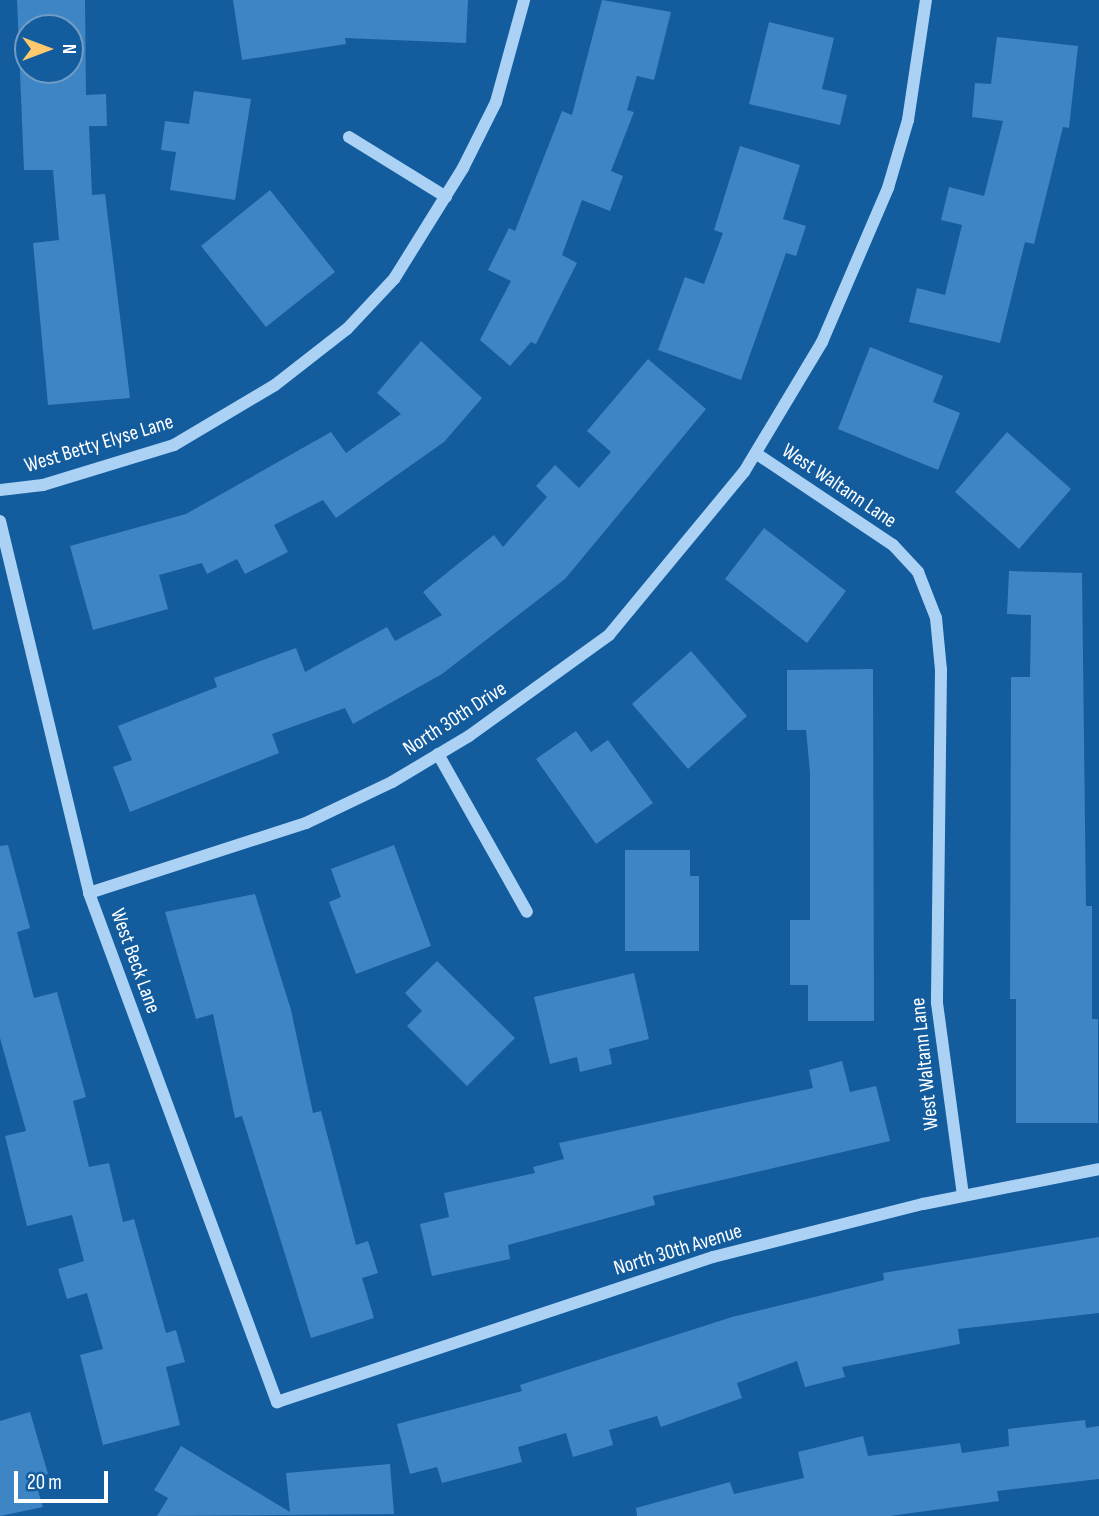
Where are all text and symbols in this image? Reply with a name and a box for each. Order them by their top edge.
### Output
north arrow [14,14,84,84]
text: N [57,44,80,54]
street label: West Betty Elyse Lane [22,409,176,479]
street label: West Waltann Lane [777,438,901,534]
street label: North 30th Drive [399,676,511,762]
street label: West Beck Lane [104,905,166,1017]
street label: West Waltann Lane [906,996,944,1132]
street label: North 30th Avenue [611,1219,745,1281]
scale bar [18,1456,112,1500]
text: 20 m [27,1470,62,1495]

